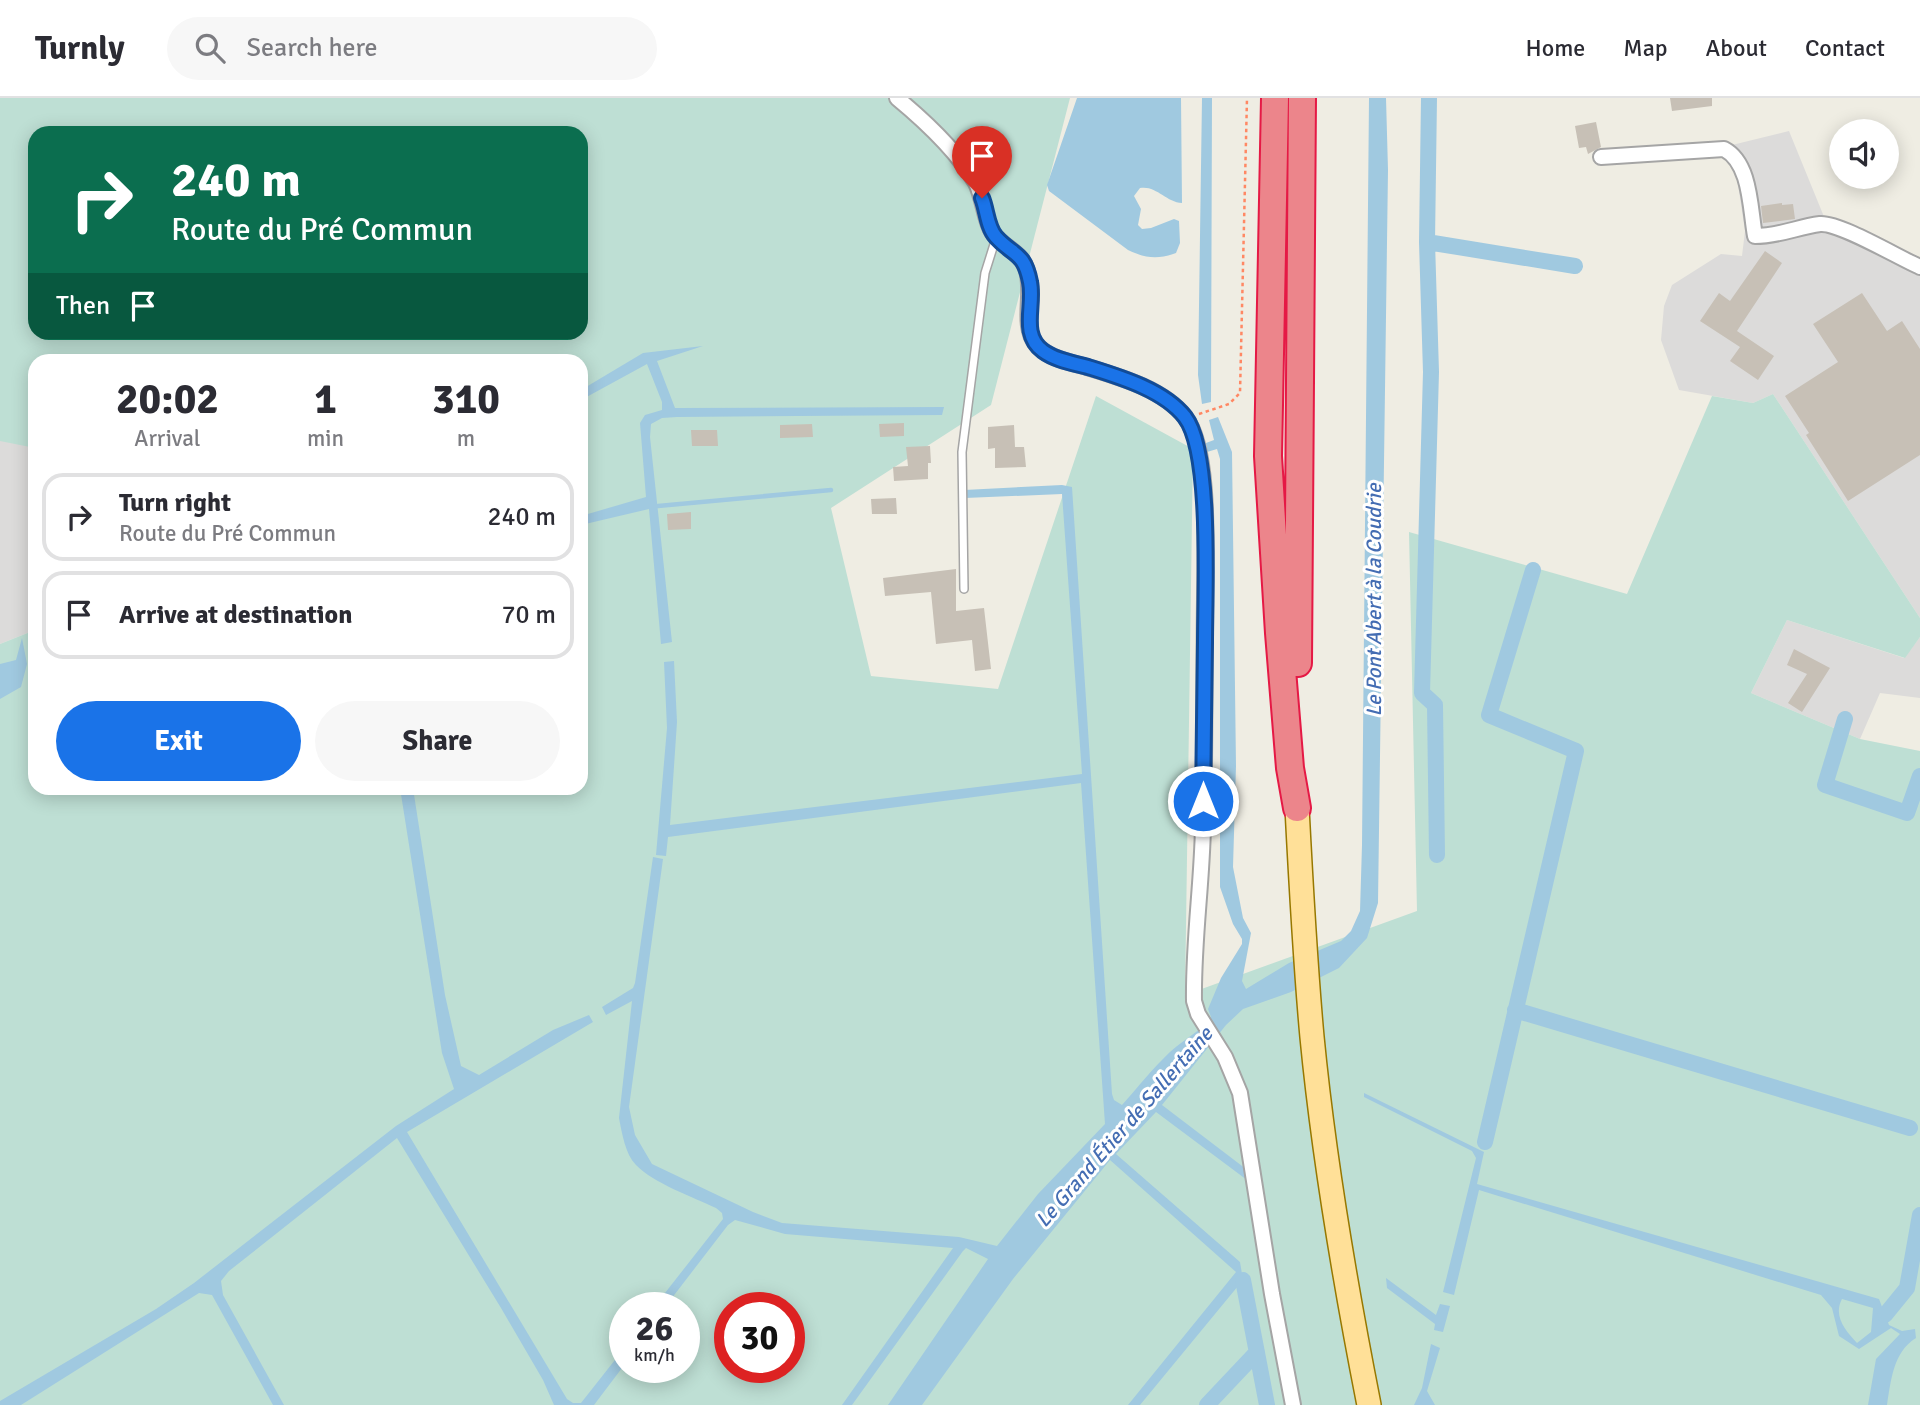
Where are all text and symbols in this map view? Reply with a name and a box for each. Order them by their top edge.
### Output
search box [167,17,657,80]
text: Turnly [35,28,125,69]
icon: search [191,29,229,67]
text: Search here [247,32,378,64]
text: Home [1525,33,1585,63]
text: Map [1623,33,1668,63]
text: About [1706,33,1767,63]
text: Contact [1805,33,1885,63]
map controls [1829,119,1899,189]
button: sound [1829,119,1899,189]
pin [952,126,1012,198]
icon: arrive [963,137,1001,175]
text: 240 m [171,150,301,210]
icon: right [56,154,147,245]
text: Route du Pré Commun [171,210,473,249]
icon: arrive [124,287,162,325]
text: Then [56,290,110,322]
text: 20:02 [116,374,219,425]
text: 1 [314,374,337,425]
text: 310 [432,374,500,425]
text: Arrival [134,424,201,453]
text: min [307,424,344,453]
text: m [457,424,475,453]
water label: Le Pont Abert à la Coudrie [1361,482,1387,716]
text: Turn right [119,487,231,519]
icon: right [60,498,98,536]
text: 240 m [487,501,556,533]
text: Route du Pré Commun [119,519,336,548]
icon: arrive [60,596,98,634]
text: Arrive at destination [119,599,352,631]
text: 70 m [501,599,556,631]
button: Exit [56,701,301,781]
button: Share [315,701,560,781]
position arrow [1166,764,1240,838]
water label: Le Grand Étier de Sallertaine [1030,1020,1219,1233]
speed limit sign: 30 [714,1292,805,1383]
text: 26 [636,1307,673,1350]
text: km/h [634,1344,675,1366]

